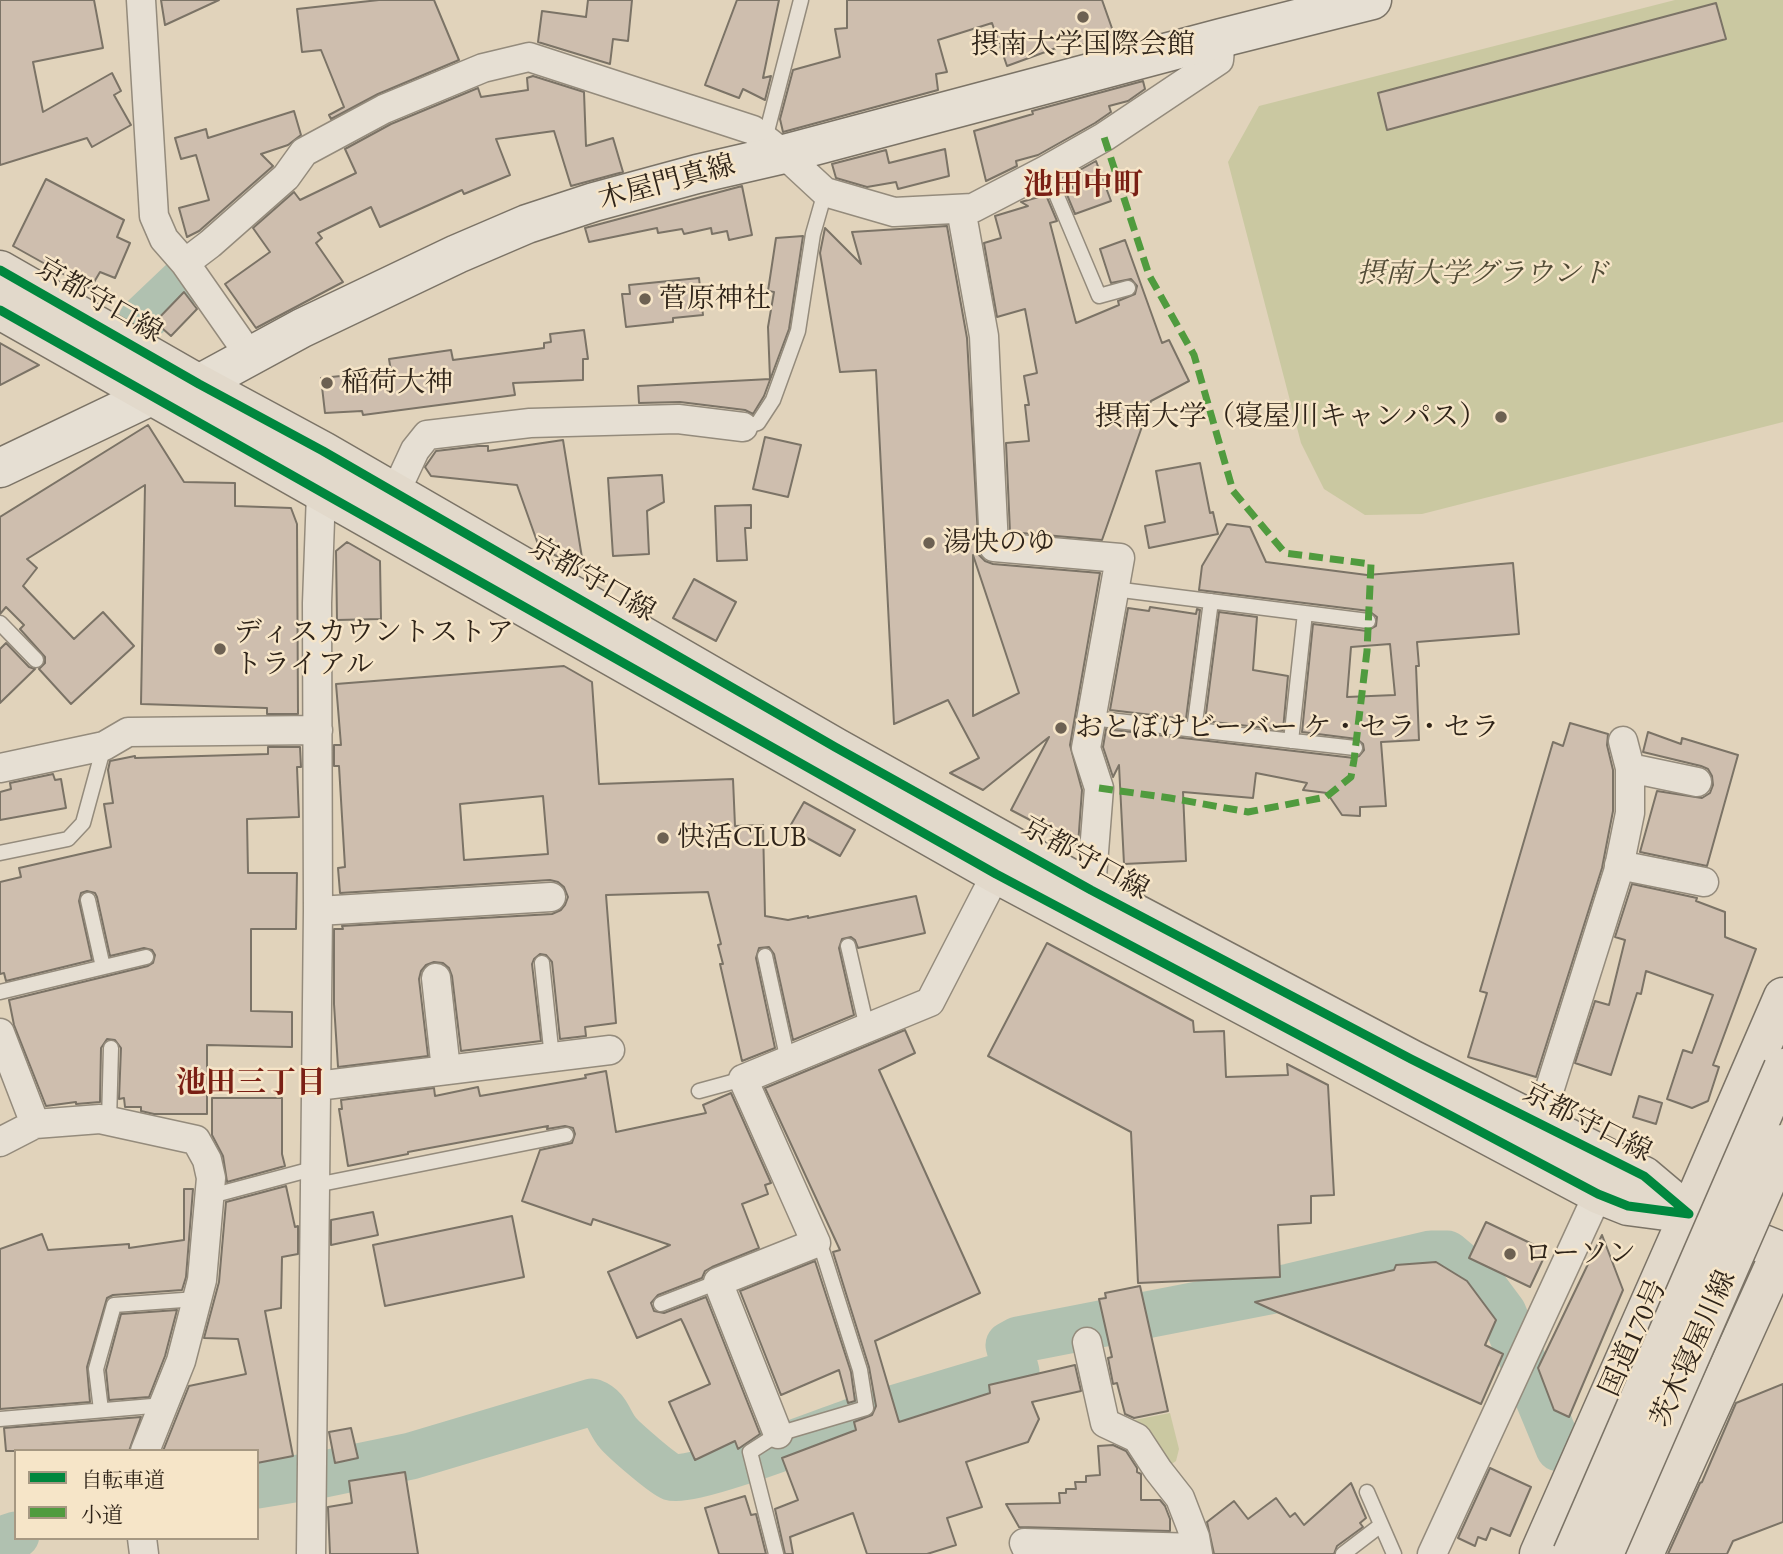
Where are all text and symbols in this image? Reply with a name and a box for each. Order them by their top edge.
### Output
marker: 摂南大学国際会館 [1075,9,1091,25]
place label: 摂南大学国際会館 [971,28,1195,62]
street label: 木屋門真線 [595,149,739,217]
district label: 池田中町 [1023,168,1143,204]
street label: 京都守口線 [30,251,168,351]
park label: 摂南大学グラウンド [1357,257,1609,291]
place label: 菅原神社 [659,282,771,316]
marker: 菅原神社 [637,291,653,307]
place label: 稲荷大神 [341,366,453,400]
marker: 稲荷大神 [319,375,335,391]
place label: 摂南大学（寝屋川キャンパス） [1095,400,1487,434]
marker: 摂南大学（寝屋川キャンパス） [1493,409,1509,425]
place label: 湯快のゆ [943,526,1055,560]
street label: 京都守口線 [523,530,661,630]
marker: 湯快のゆ [921,535,937,551]
place label: ディスカウントストア トライアル [234,616,514,682]
marker: ディスカウントストア トライアル [212,641,228,657]
place label: おとぼけビーバー ケ・セラ・セラ [1075,711,1499,745]
marker: おとぼけビーバー ケ・セラ・セラ [1053,720,1069,736]
street label: 京都守口線 [1016,810,1154,908]
place label: 快活CLUB [677,821,806,855]
marker: 快活CLUB [655,830,671,846]
district label: 池田三丁目 [176,1066,326,1102]
street label: 京都守口線 [1517,1076,1657,1170]
place label: ローソン [1524,1237,1636,1271]
marker: ローソン [1502,1246,1518,1262]
street label: 茨木寝屋川線 [1644,1265,1744,1433]
street label: 国道170号 [1593,1274,1675,1402]
legend [14,1449,259,1540]
text: 自転車道 [81,1466,165,1493]
text: 小道 [81,1501,123,1528]

